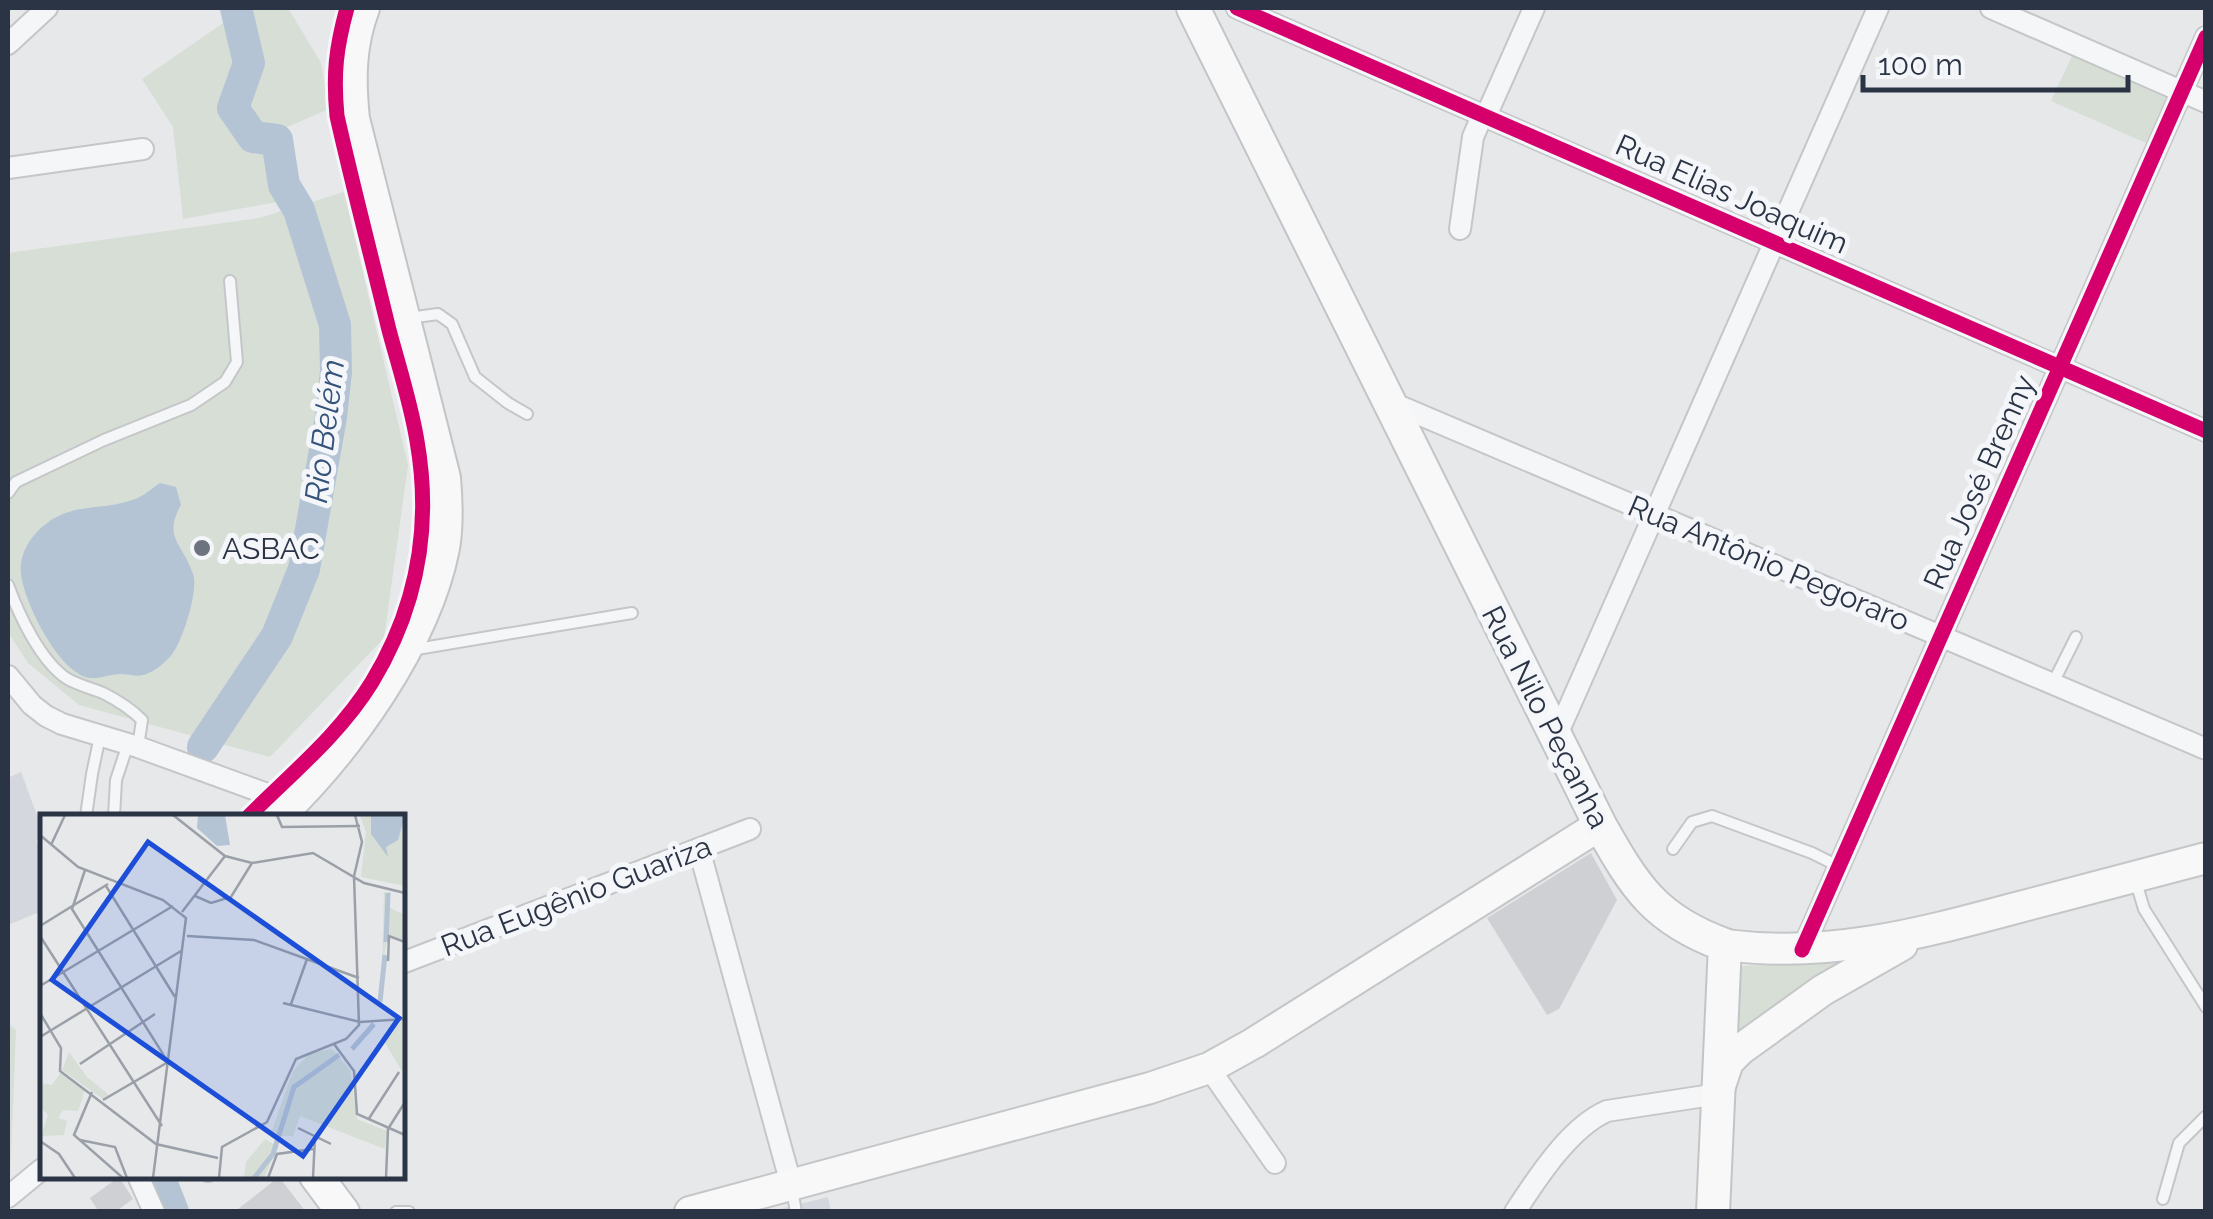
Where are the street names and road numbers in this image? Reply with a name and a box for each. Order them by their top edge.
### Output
street label: Rua Elias Joaquim [1610,127,1854,261]
street label: Rua José Brenny [1916,370,2042,594]
street label: Rua Antônio Pegoraro [1623,488,1915,638]
street label: Rua Nilo Peçanha [1475,600,1617,834]
street label: Rua Eugênio Guariza [436,828,716,964]

